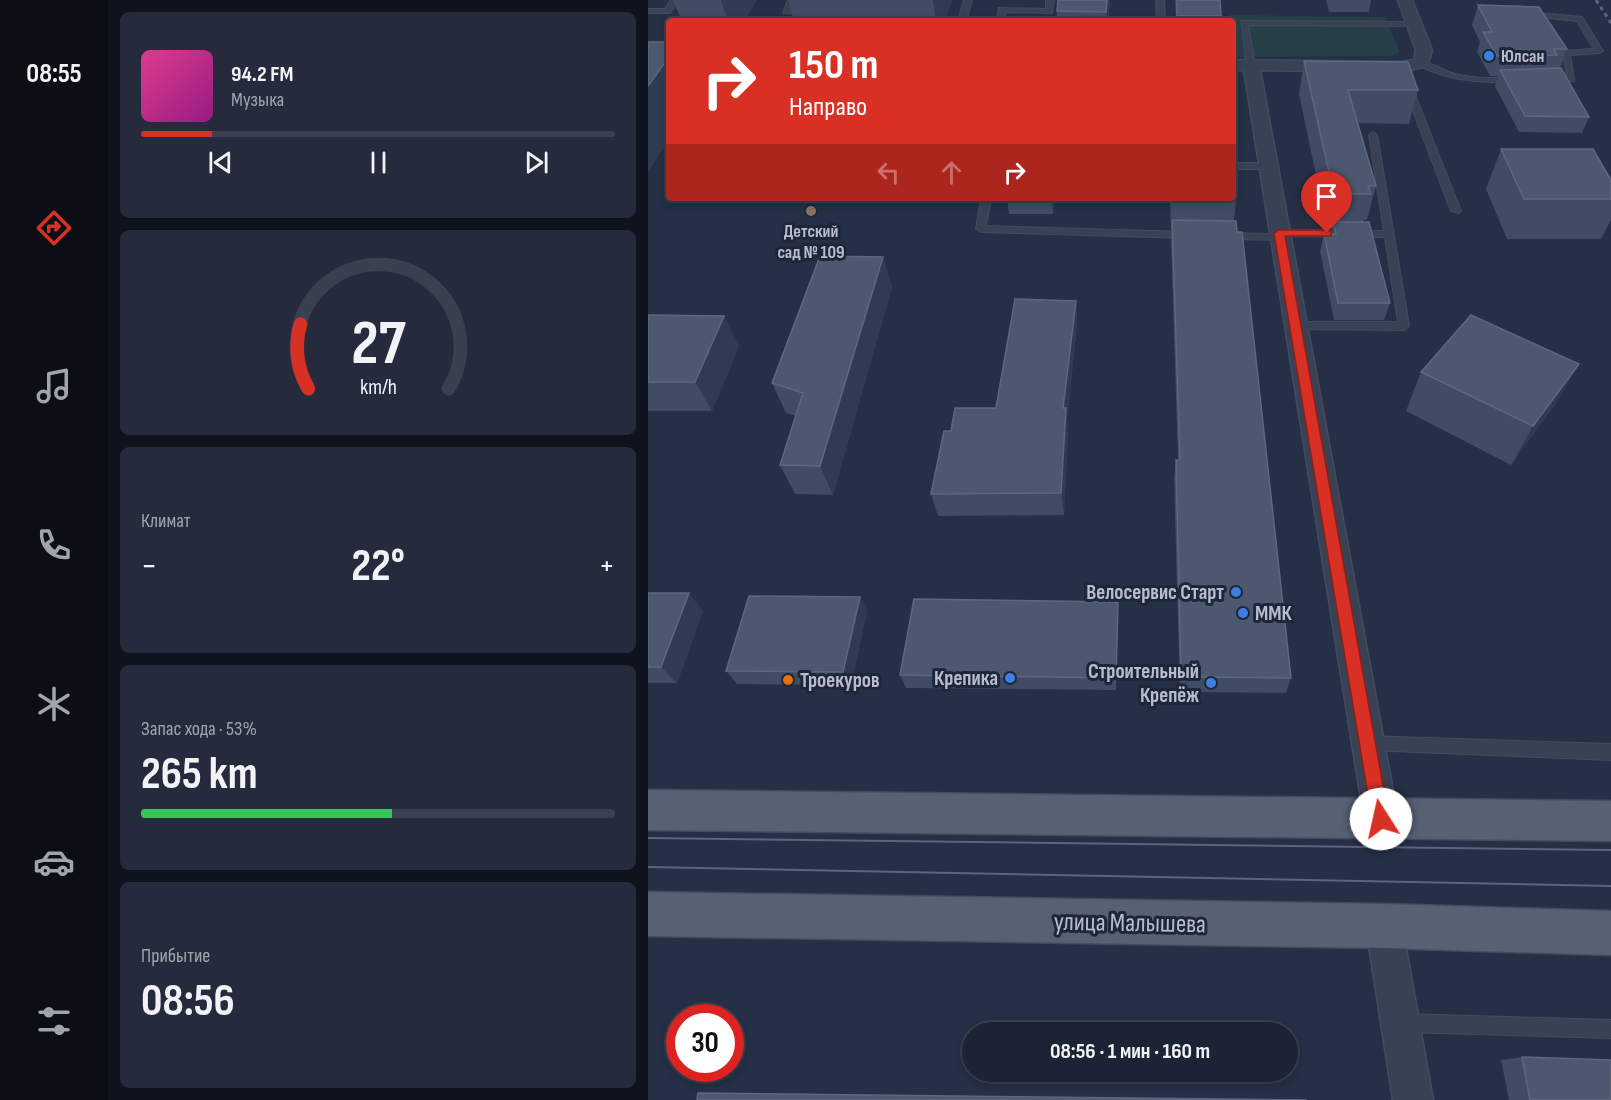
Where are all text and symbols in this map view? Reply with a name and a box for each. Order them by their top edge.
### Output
text: 150 m [789,40,878,91]
icon: right [690,42,768,120]
place label: Юлсан [1501,46,1544,67]
marker: Юлсан [1482,49,1496,63]
text: 08:55 [26,58,82,90]
text: 94.2 FM [231,61,293,88]
text: Музыка [231,88,284,112]
text: Направо [789,91,867,123]
icon: previous [204,146,237,179]
icon: pause [362,146,395,179]
icon: next [520,146,553,179]
icon: left [872,156,905,189]
icon: ahead [935,156,968,189]
icon: right [998,156,1031,189]
pin [1301,171,1352,233]
icon: arrive [1310,180,1343,213]
marker: Детский сад № 109 [804,204,818,218]
icon: directions [33,207,75,249]
place label: Детский сад № 109 [777,221,845,263]
text: 27 [351,308,406,383]
icon: music [33,365,75,407]
text: km/h [359,376,397,401]
text: Климат [141,509,191,533]
icon: phone [33,524,75,566]
text: 22° [351,539,405,594]
text: − [141,546,157,586]
text: + [599,546,615,586]
place label: Велосервис Старт [1086,580,1224,605]
marker: Велосервис Старт [1229,585,1243,599]
place label: ММК [1255,601,1293,626]
marker: ММК [1236,606,1250,620]
place label: Строительный Крепёж [1088,659,1199,708]
place label: Крепика [934,666,998,691]
place label: Троекуров [800,668,880,693]
marker: Крепика [1003,671,1017,685]
marker: Троекуров [781,673,795,687]
marker: Строительный Крепёж [1204,676,1218,690]
icon: climate [33,683,75,725]
text: Запас хода · 53% [141,717,257,741]
text: 265 km [141,747,258,802]
position arrow [1349,787,1413,851]
icon: car [33,841,75,883]
street label: улица Малышева [1054,907,1206,940]
text: Прибытие [141,944,210,968]
text: 08:56 [141,974,235,1029]
icon: filters [33,1000,75,1042]
speed limit sign: 30 [666,1004,744,1082]
text: 08:56 · 1 мин · 160 m [1050,1038,1210,1065]

